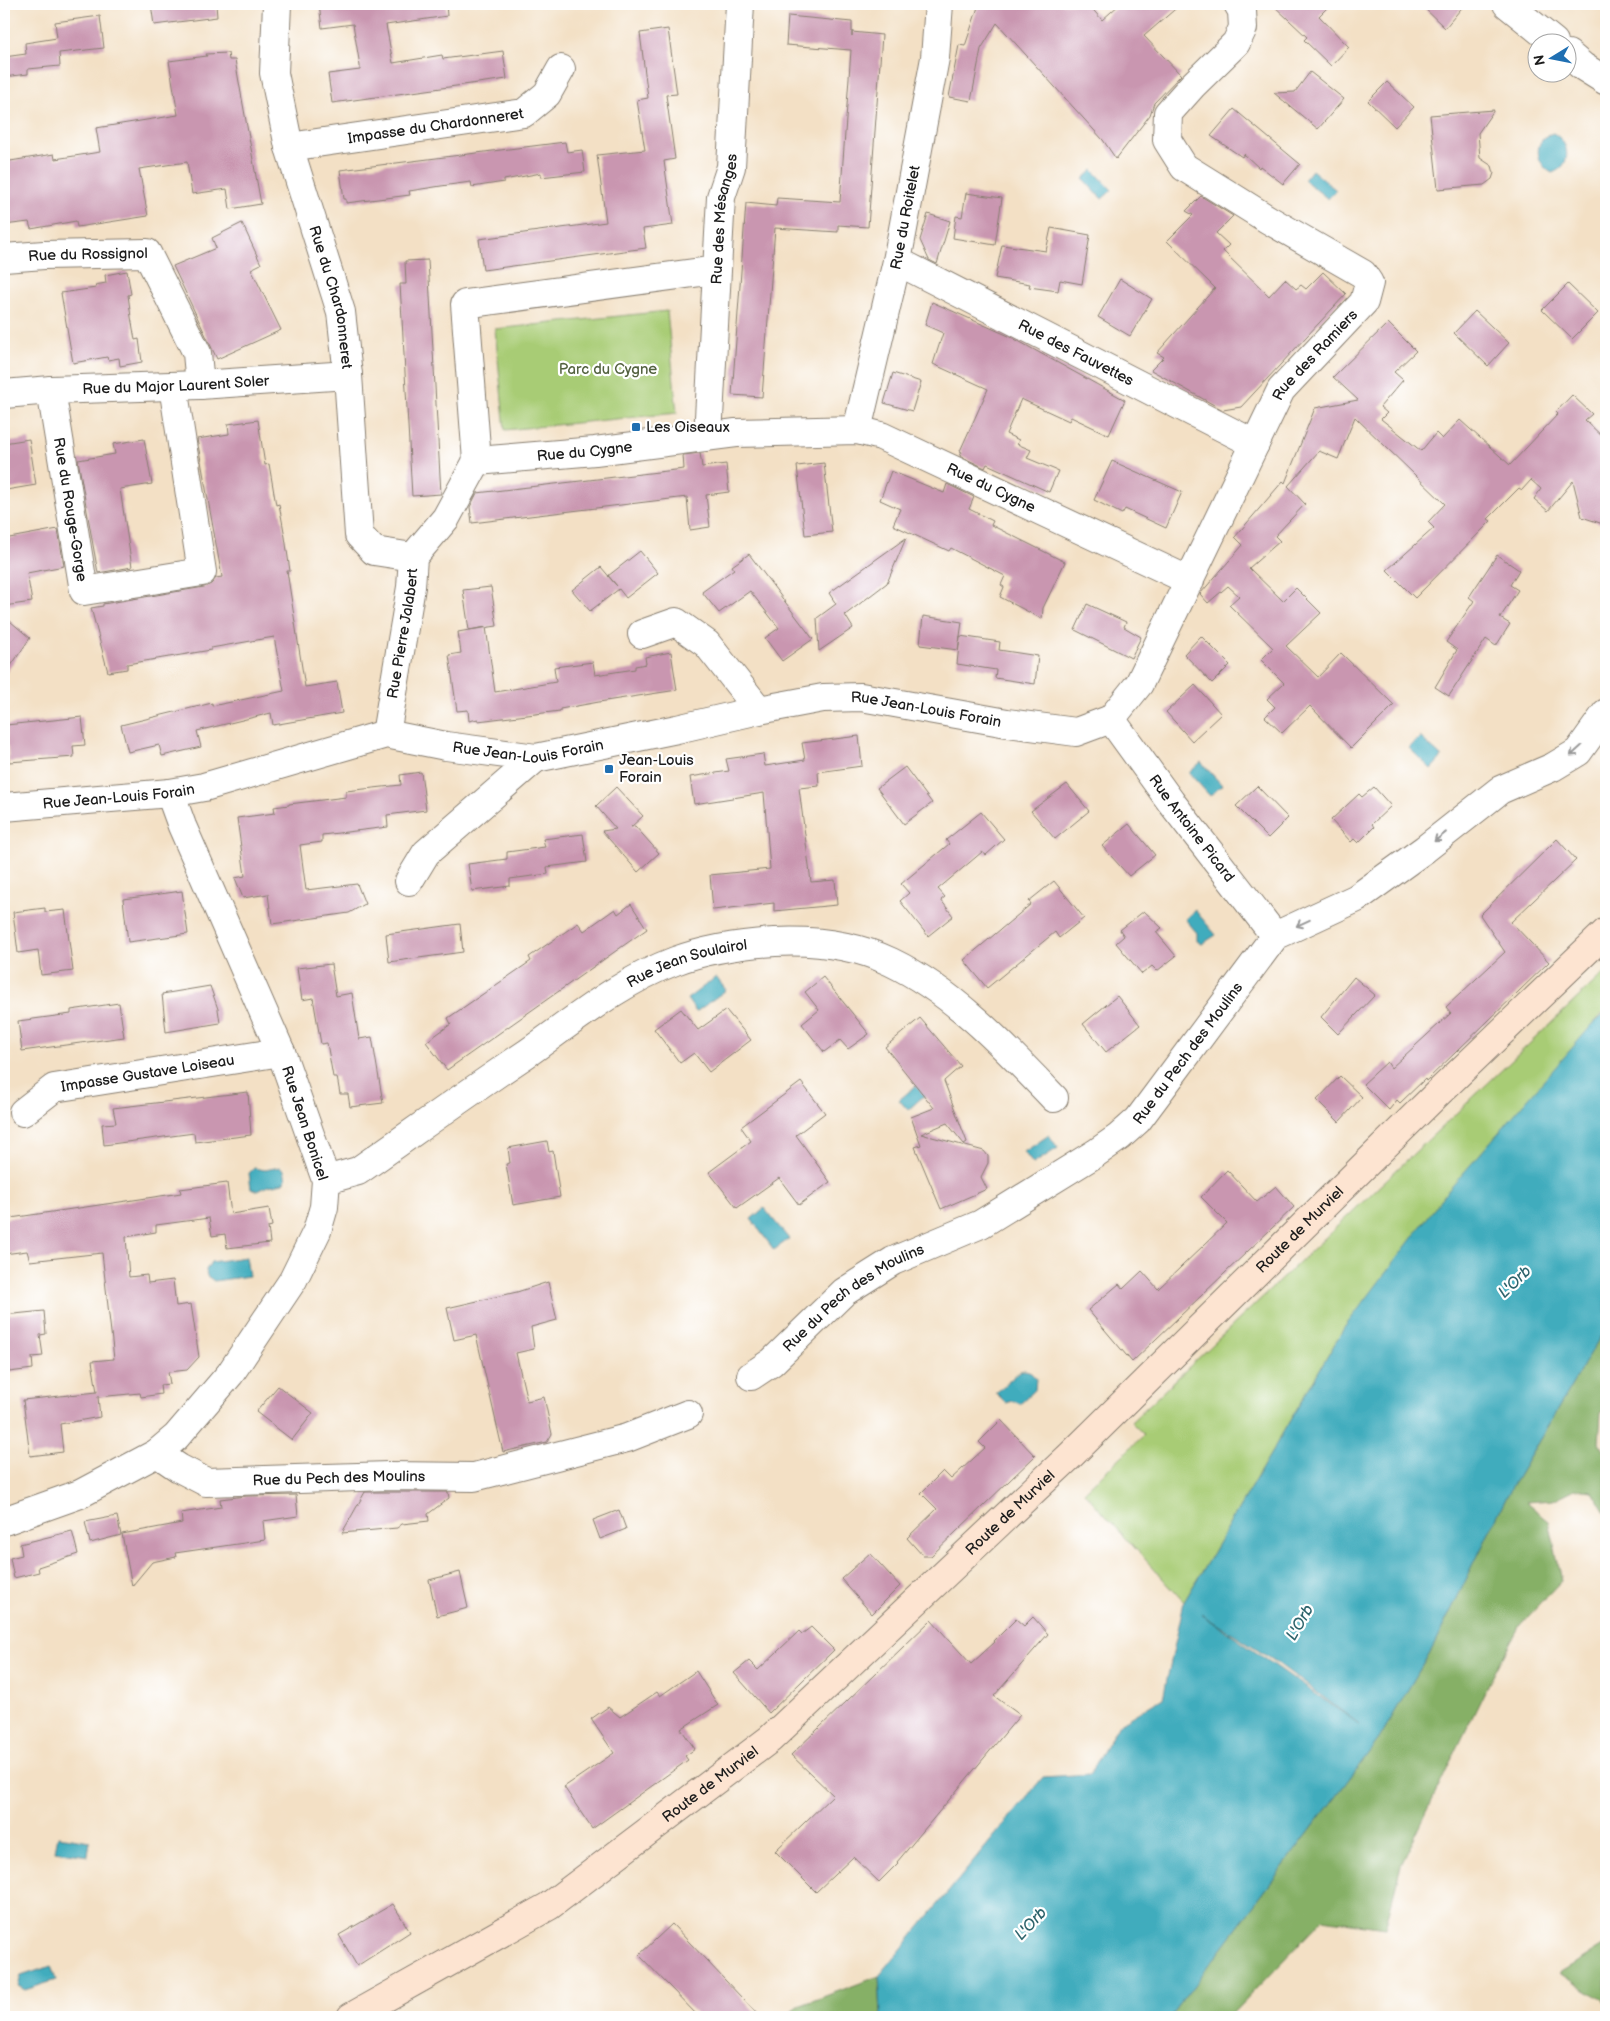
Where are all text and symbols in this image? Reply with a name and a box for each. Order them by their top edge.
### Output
north arrow [1528,32,1578,82]
text: N [1530,54,1549,67]
street label: Impasse du Chardonneret [346,104,525,148]
street label: Rue des Mésanges [707,153,742,285]
street label: Rue du Roitelet [886,163,925,272]
street label: Rue du Chardonneret [304,223,356,370]
street label: Rue du Rossignol [27,244,148,266]
street label: Rue des Ramiers [1268,305,1362,404]
street label: Rue des Fauvettes [1015,315,1137,391]
park label: Parc du Cygne [559,360,657,379]
street label: Rue du Major Laurent Soler [82,371,270,399]
place label: Les Oiseaux [646,418,730,437]
marker: Les Oiseaux [630,421,642,433]
street label: Rue du Rouge-Gorge [49,436,91,583]
street label: Rue du Cygne [536,437,634,466]
street label: Rue du Cygne [943,459,1039,517]
street label: Rue Pierre Jalabert [383,567,422,700]
street label: Rue Jean-Louis Forain [851,688,1003,732]
street label: Rue Jean-Louis Forain [451,735,605,768]
one-way arrow [1570,745,1583,757]
place label: Jean-Louis Forain [619,751,694,787]
marker: Jean-Louis Forain [603,763,615,775]
street label: Rue Antoine Picard [1144,771,1239,886]
street label: Rue Jean-Louis Forain [42,780,196,814]
one-way arrow [1434,832,1447,843]
one-way arrow [1296,919,1311,929]
street label: Rue Jean Soulairol [623,935,748,992]
street label: Rue du Pech des Moulins [1129,978,1248,1128]
street label: Impasse Gustave Loiseau [60,1051,236,1097]
street label: Rue Jean Bonicel [277,1063,332,1183]
street label: Route de Murviel [1252,1182,1348,1277]
street label: Rue du Pech des Moulins [779,1240,928,1356]
water label: L'Orb [1495,1262,1535,1302]
street label: Route de Murviel [962,1466,1059,1560]
street label: Rue du Pech des Moulins [252,1467,426,1490]
water label: L'Orb [1282,1601,1318,1644]
street label: Route de Murviel [659,1742,762,1827]
water label: L'Orb [1011,1903,1051,1945]

